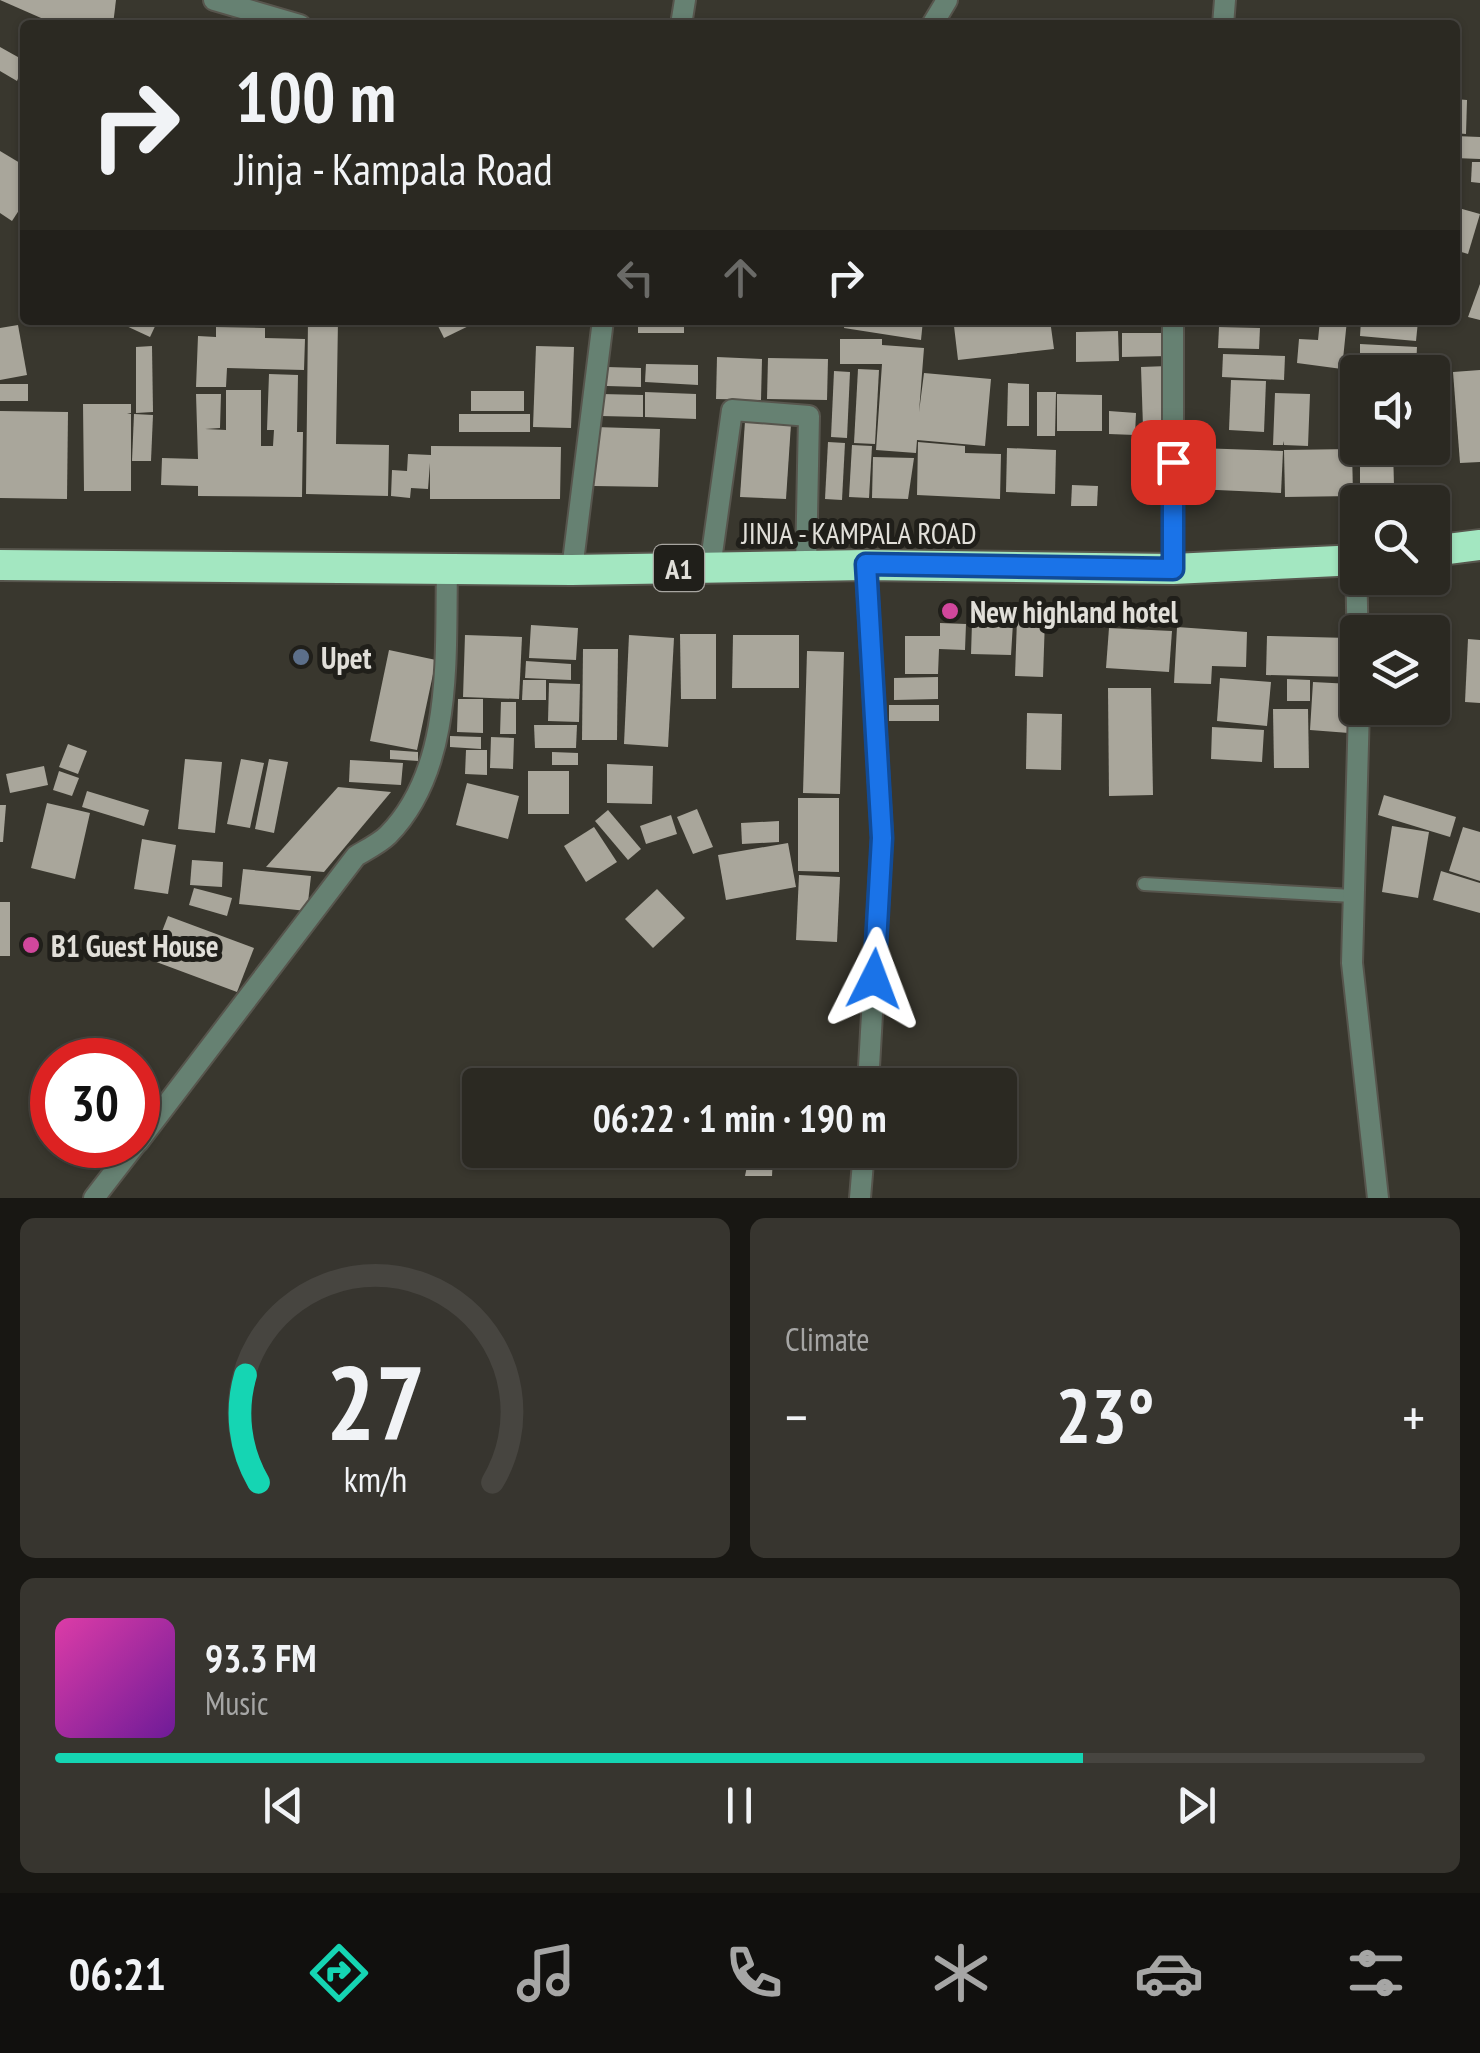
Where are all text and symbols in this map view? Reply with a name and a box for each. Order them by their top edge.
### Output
text: 100 m [235,51,396,141]
icon: right [70,60,200,190]
text: Jinja - Kampala Road [235,139,553,197]
icon: left [608,250,663,305]
icon: ahead [713,250,768,305]
icon: right [818,250,873,305]
map controls [1340,355,1450,725]
button: sound [1340,355,1450,465]
pin [1131,420,1216,505]
icon: arrive [1146,435,1201,490]
button: search [1340,485,1450,595]
street label: JINJA - KAMPALA ROAD [741,513,977,552]
road number: A1 [654,545,704,591]
place label: New highland hotel [970,592,1178,631]
marker: New highland hotel [939,600,961,622]
button: layers [1340,615,1450,725]
place label: Upet [321,638,372,677]
marker: Upet [290,646,312,668]
place label: B1 Guest House [51,926,219,965]
position arrow [822,927,926,1031]
marker: B1 Guest House [20,934,42,956]
speed limit sign: 30 [30,1038,160,1168]
text: 06:22 · 1 min · 190 m [593,1093,886,1142]
text: Climate [785,1318,869,1360]
text: 27 [325,1334,425,1469]
text: 23° [1055,1367,1155,1464]
text: − [785,1381,808,1452]
text: + [1402,1381,1425,1452]
text: km/h [343,1456,407,1502]
text: 93.3 FM [205,1633,317,1682]
text: Music [205,1682,268,1724]
icon: previous [256,1778,311,1833]
icon: pause [712,1778,767,1833]
icon: next [1169,1778,1224,1833]
icon: directions [304,1938,374,2008]
icon: music [511,1938,581,2008]
icon: phone [719,1938,789,2008]
icon: climate [926,1938,996,2008]
icon: car [1134,1938,1204,2008]
icon: filters [1341,1938,1411,2008]
text: 06:21 [69,1944,166,2002]

